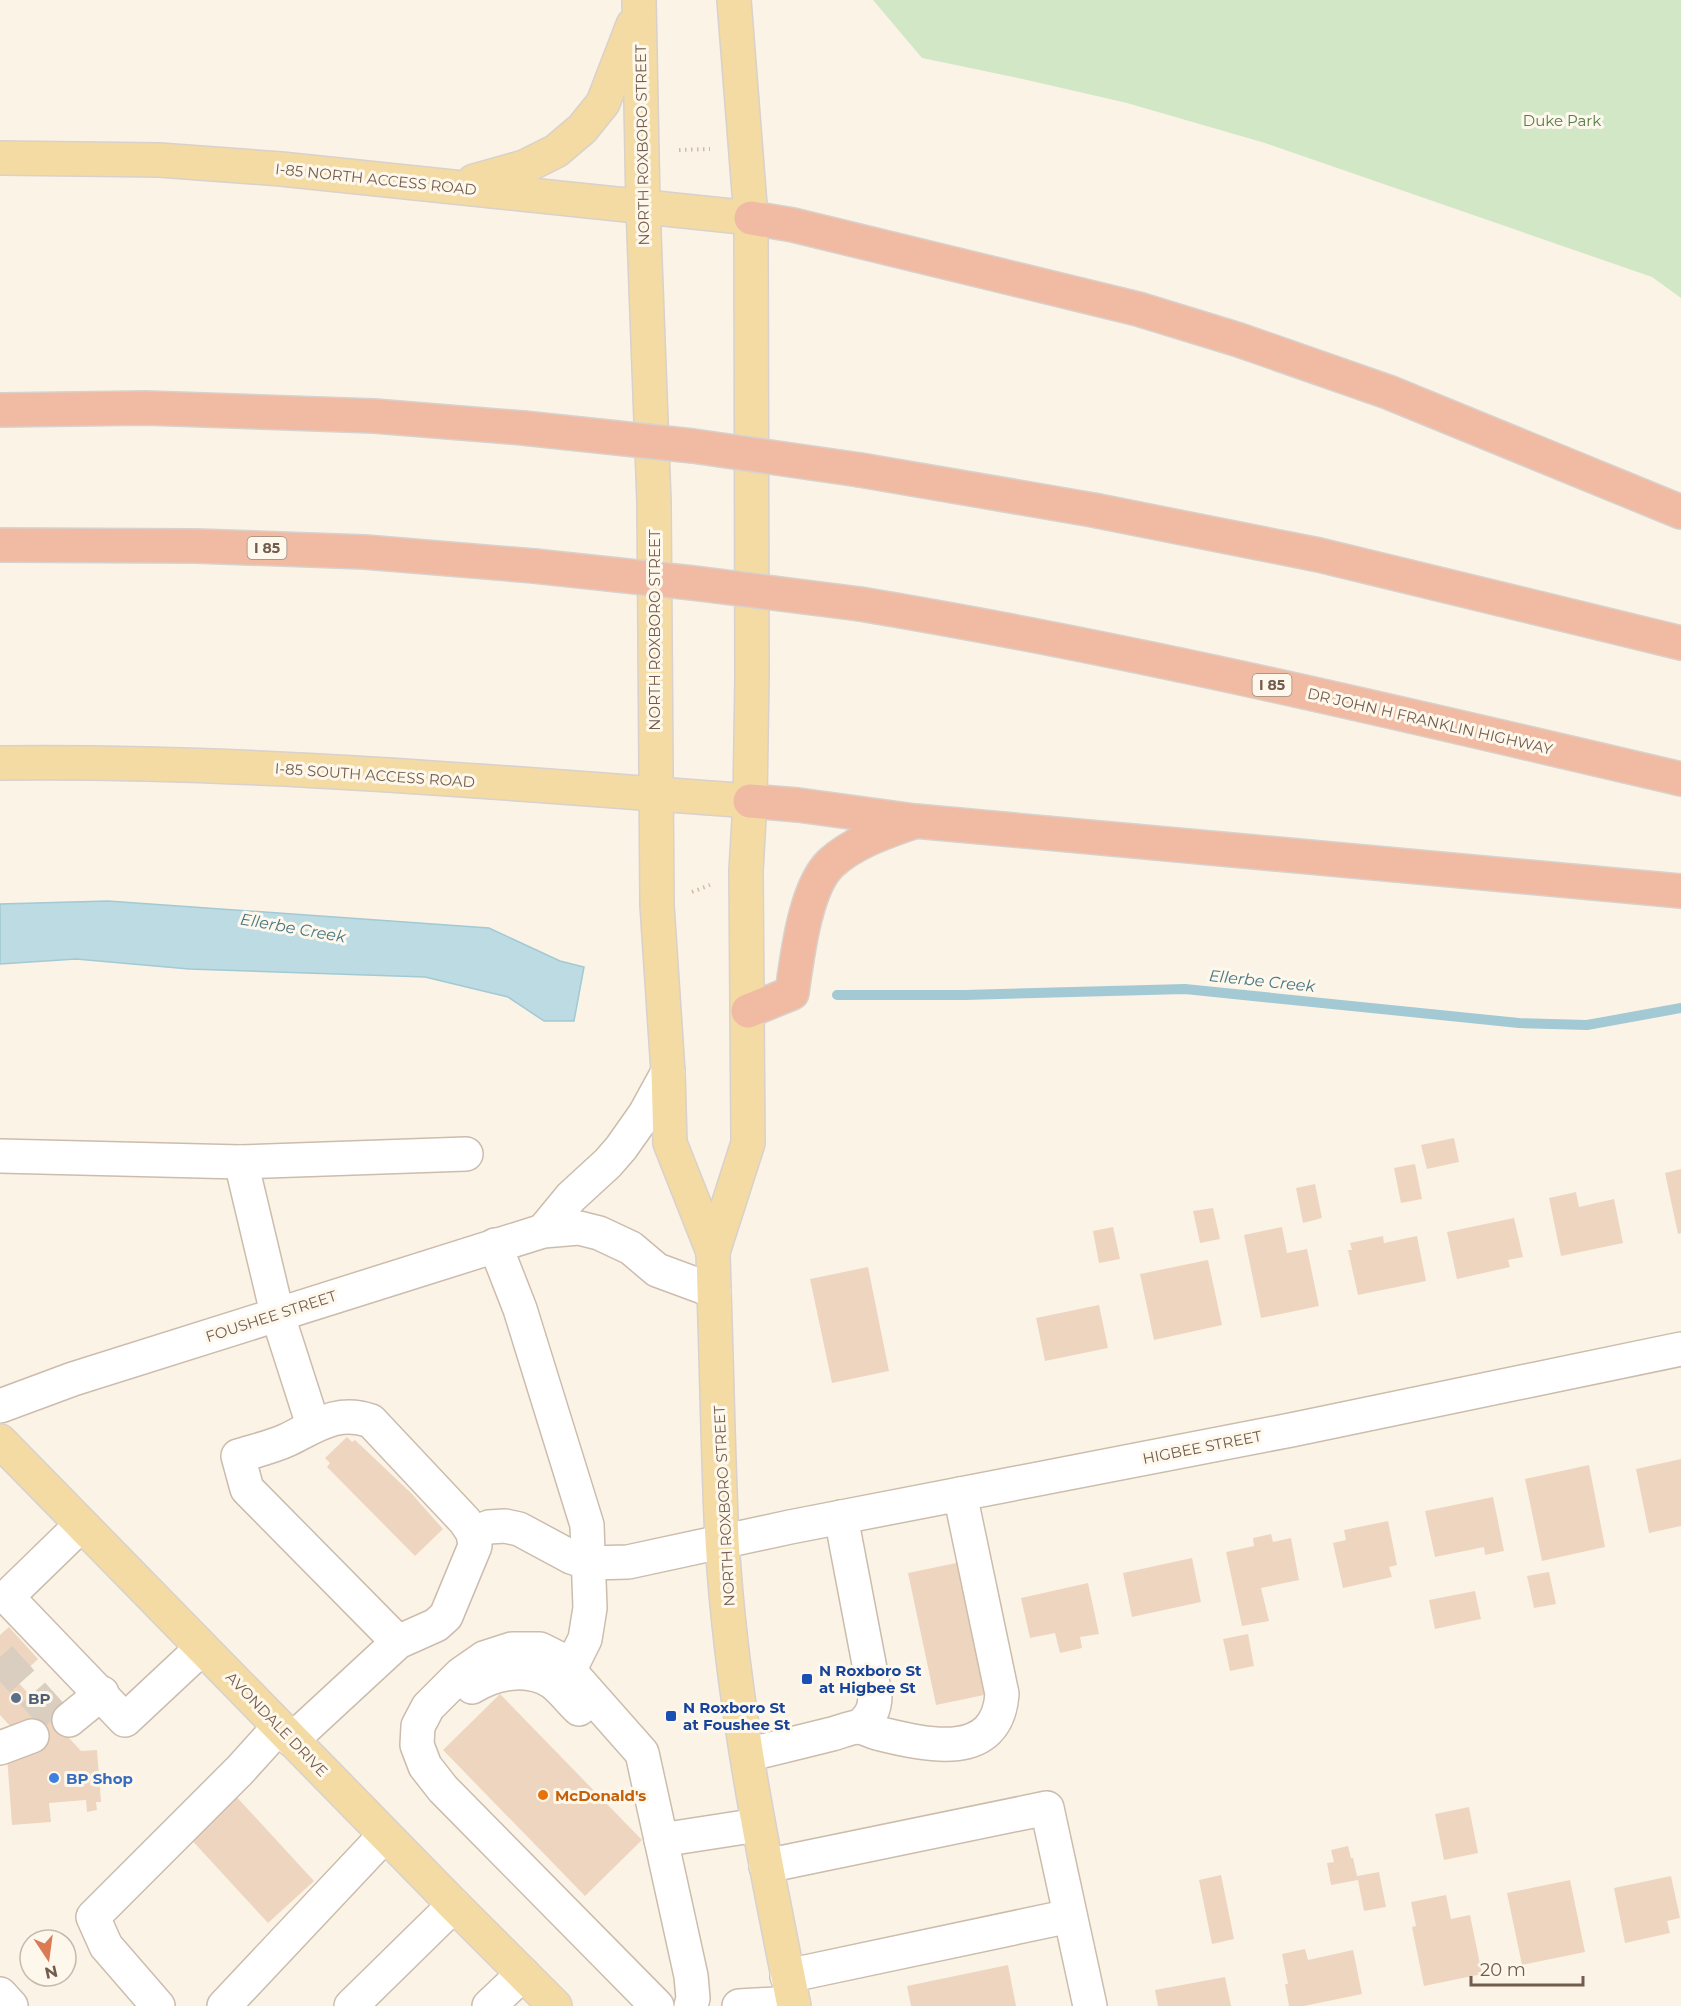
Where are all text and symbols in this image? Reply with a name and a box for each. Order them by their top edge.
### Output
street label: NORTH ROXBORO STREET [631,44,653,246]
park label: Duke Park [1523,111,1601,130]
street label: I-85 NORTH ACCESS ROAD [274,159,478,199]
street label: NORTH ROXBORO STREET [645,529,664,731]
road number: I 85 [248,537,286,559]
road number: I 85 [1252,674,1292,696]
street label: DR JOHN H FRANKLIN HIGHWAY [1306,683,1555,759]
street label: I-85 SOUTH ACCESS ROAD [274,759,476,791]
water label: Ellerbe Creek [239,909,349,947]
water label: Ellerbe Creek [1208,966,1317,996]
street label: FOUSHEE STREET [203,1286,339,1346]
street label: NORTH ROXBORO STREET [709,1405,739,1607]
street label: HIGBEE STREET [1141,1426,1264,1468]
place label: N Roxboro St at Higbee St [819,1661,922,1697]
street label: AVONDALE DRIVE [222,1667,332,1781]
marker: N Roxboro St at Higbee St [800,1672,814,1686]
place label: BP [28,1689,50,1708]
marker: BP [9,1691,23,1705]
place label: N Roxboro St at Foushee St [683,1698,791,1734]
marker: N Roxboro St at Foushee St [664,1709,678,1723]
place label: BP Shop [66,1769,133,1788]
marker: BP Shop [47,1771,61,1785]
place label: McDonald's [555,1786,646,1805]
marker: McDonald's [536,1788,550,1802]
north arrow [18,1928,78,1988]
scale bar [1471,1949,1584,1987]
text: 20 m [1480,1959,1526,1981]
text: N [43,1961,60,1983]

